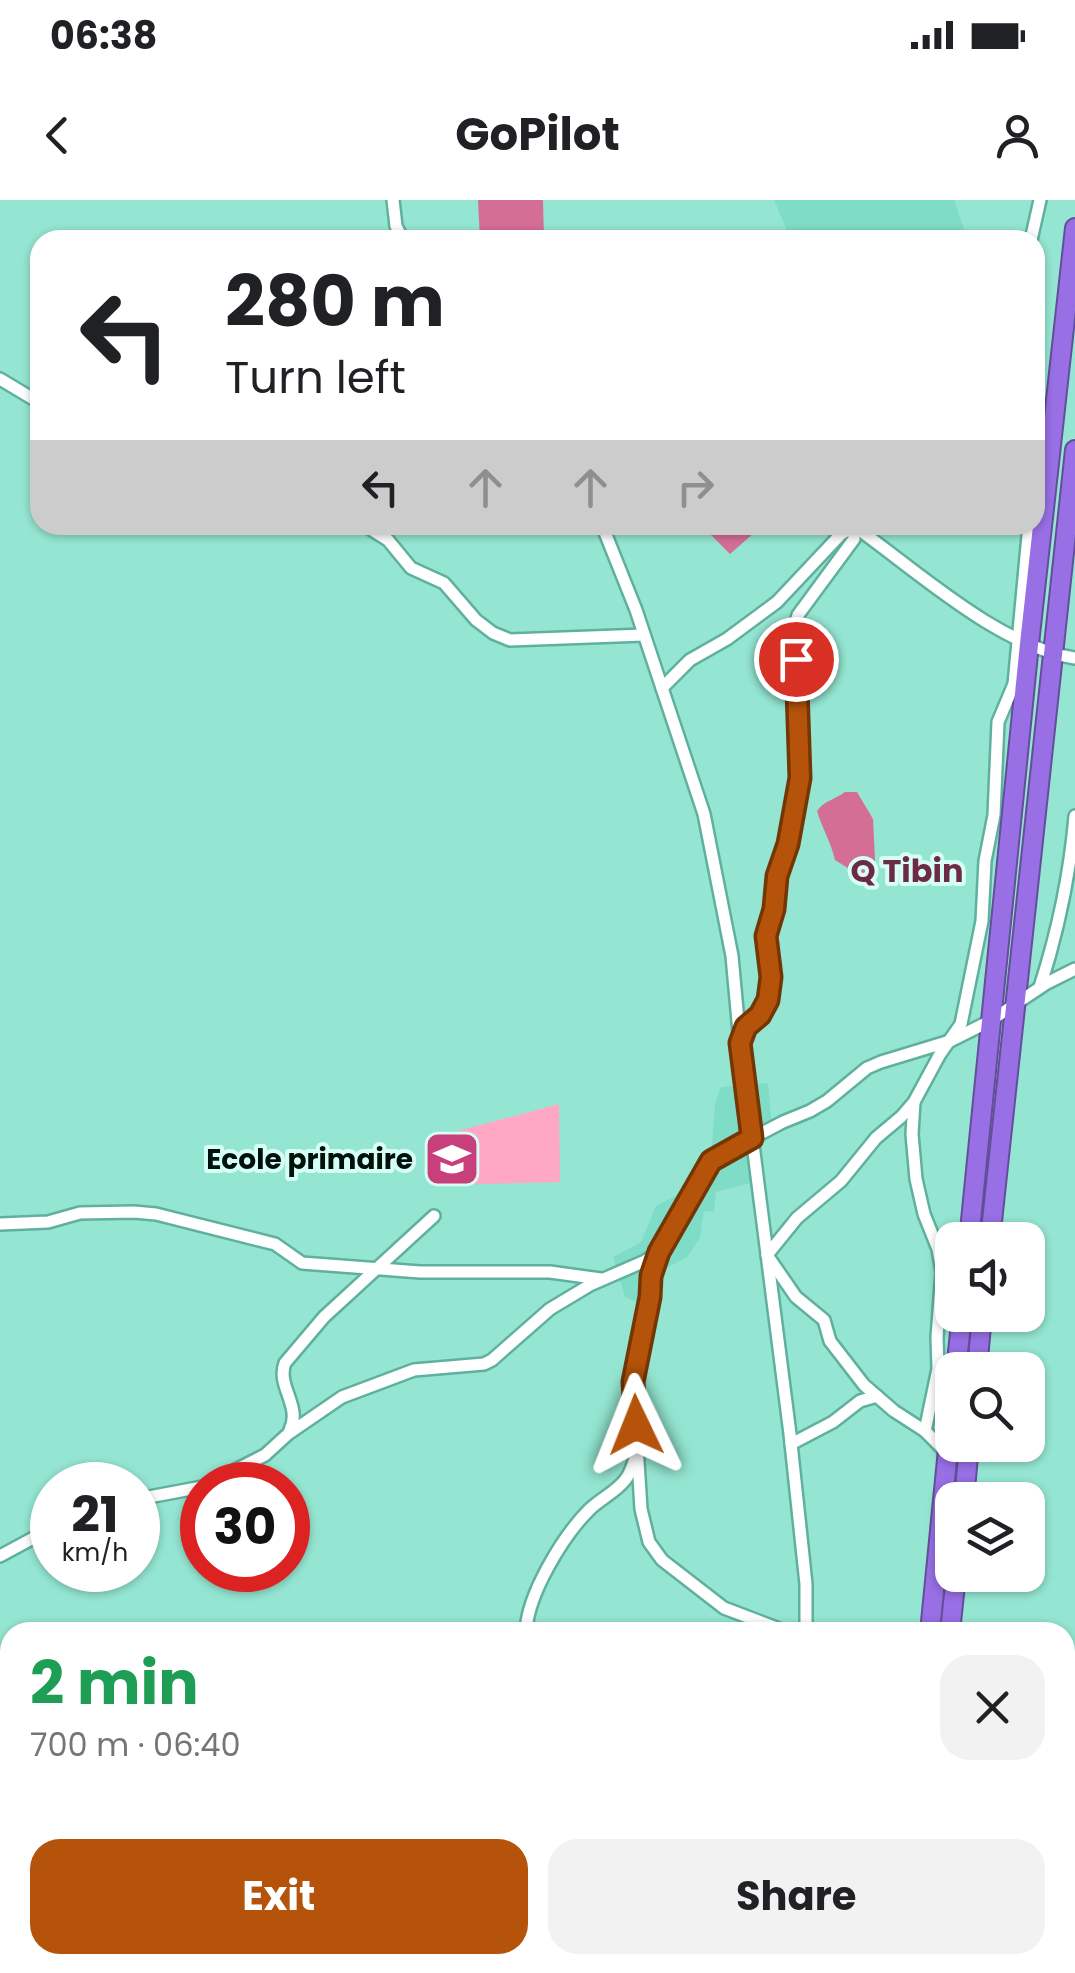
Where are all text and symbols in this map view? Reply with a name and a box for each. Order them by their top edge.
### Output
text: 06:38 [50,9,157,62]
text: GoPilot [455,103,620,166]
icon: back [30,108,85,163]
icon: person [990,108,1045,163]
text: 280 m [225,252,445,351]
icon: left [60,270,190,400]
text: Turn left [225,346,406,409]
icon: left [353,460,408,515]
icon: ahead [458,460,513,515]
icon: ahead [563,460,618,515]
icon: right [668,460,723,515]
pin [754,617,839,702]
icon: arrive [769,632,824,687]
district label: Q Tibin [850,848,964,893]
school or university icon: Ecole primaire [422,1129,482,1189]
place label: Ecole primaire [206,1140,413,1179]
map controls [935,1222,1045,1592]
button: sound [935,1222,1045,1332]
button: search [935,1352,1045,1462]
position arrow [584,1373,688,1477]
speed limit sign: 30 [180,1462,310,1592]
text: 21 [71,1479,119,1550]
button: layers [935,1482,1045,1592]
text: km/h [62,1535,128,1570]
text: 2 min [30,1641,199,1725]
button: close [940,1655,1045,1760]
text: 700 m · 06:40 [30,1722,241,1767]
button: Exit [30,1839,528,1954]
button: Share [548,1839,1045,1954]

